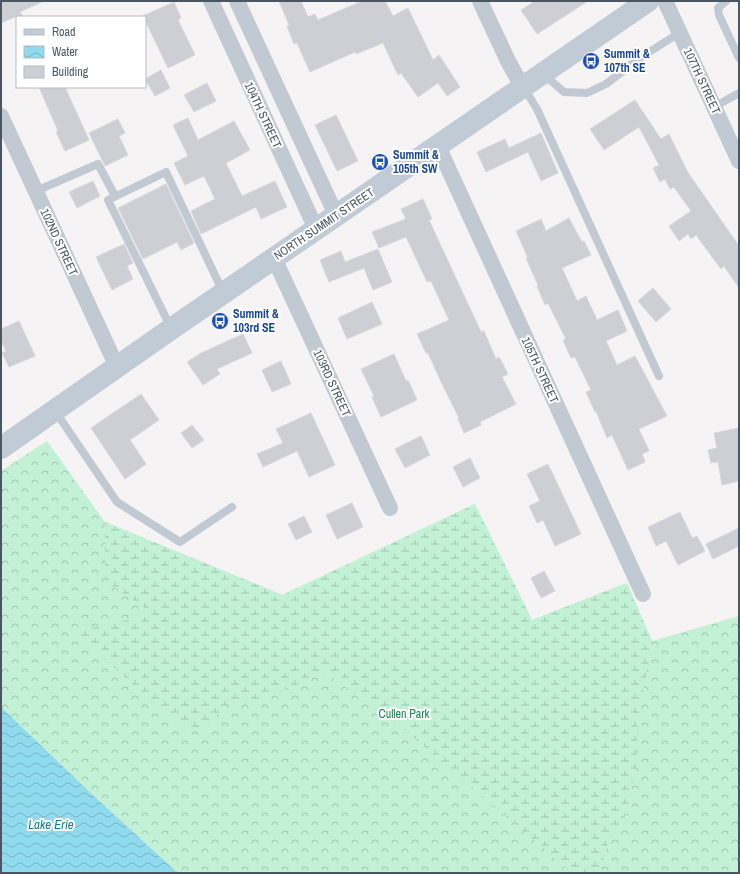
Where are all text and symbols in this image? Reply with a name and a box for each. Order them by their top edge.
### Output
legend [16,16,146,88]
text: Road [52,24,76,40]
text: Water [52,44,79,60]
street label: 107TH STREET [680,45,724,117]
place label: Summit & 107th SE [604,46,650,76]
bus stop icon: Summit & 107th SE [581,51,601,71]
text: Building [52,64,89,80]
street label: 104TH STREET [241,79,285,151]
place label: Summit & 105th SW [393,147,439,177]
bus stop icon: Summit & 105th SW [370,152,390,172]
street label: NORTH SUMMIT STREET [271,184,377,264]
street label: 102ND STREET [36,206,82,278]
place label: Summit & 103rd SE [233,306,279,336]
bus stop icon: Summit & 103rd SE [210,311,230,331]
street label: 105TH STREET [518,334,562,406]
street label: 103RD STREET [309,347,355,419]
park label: Cullen Park [379,706,430,722]
water label: Lake Erie [28,816,74,833]

